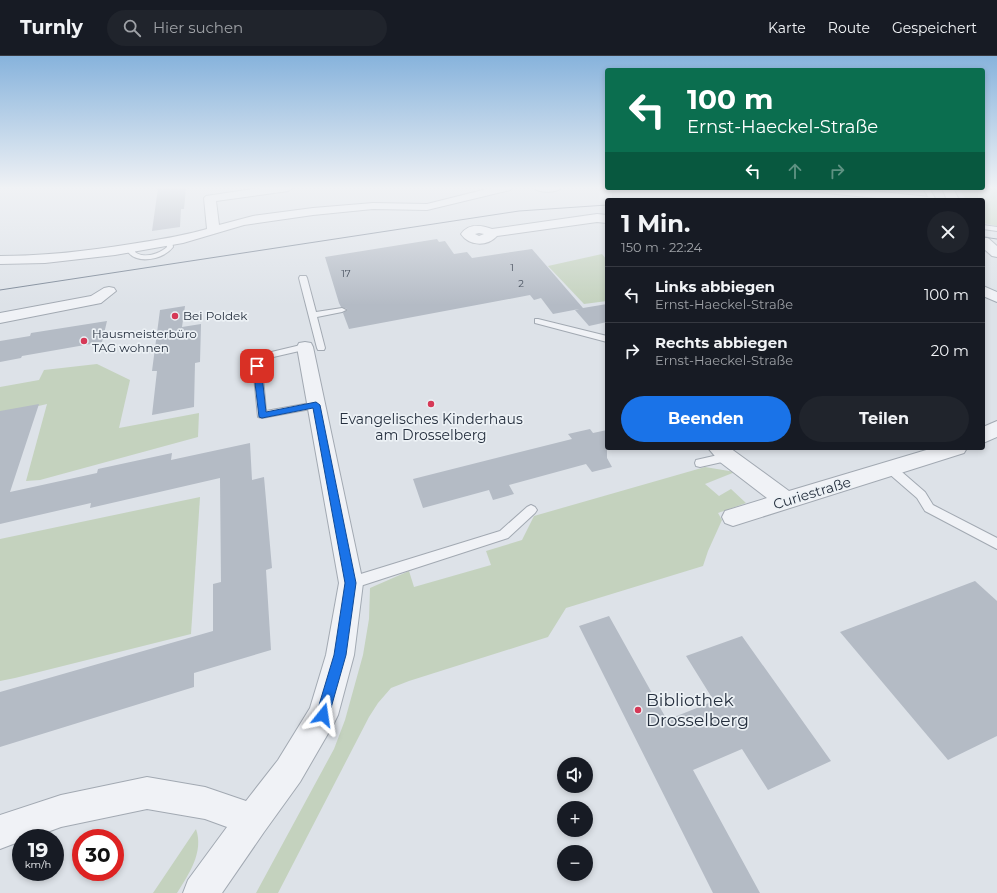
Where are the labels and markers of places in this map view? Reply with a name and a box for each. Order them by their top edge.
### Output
place label: Bei Poldek [183,308,248,323]
marker: Bei Poldek [170,311,180,321]
place label: Hausmeisterbüro TAG wohnen [92,326,197,355]
marker: Hausmeisterbüro TAG wohnen [79,336,89,346]
pin [240,349,274,383]
marker: Evangelisches Kinderhaus am Drosselberg [426,399,436,409]
place label: Evangelisches Kinderhaus am Drosselberg [339,410,523,444]
place label: Bibliothek Drosselberg [646,690,749,730]
marker: Bibliothek Drosselberg [633,705,643,715]

